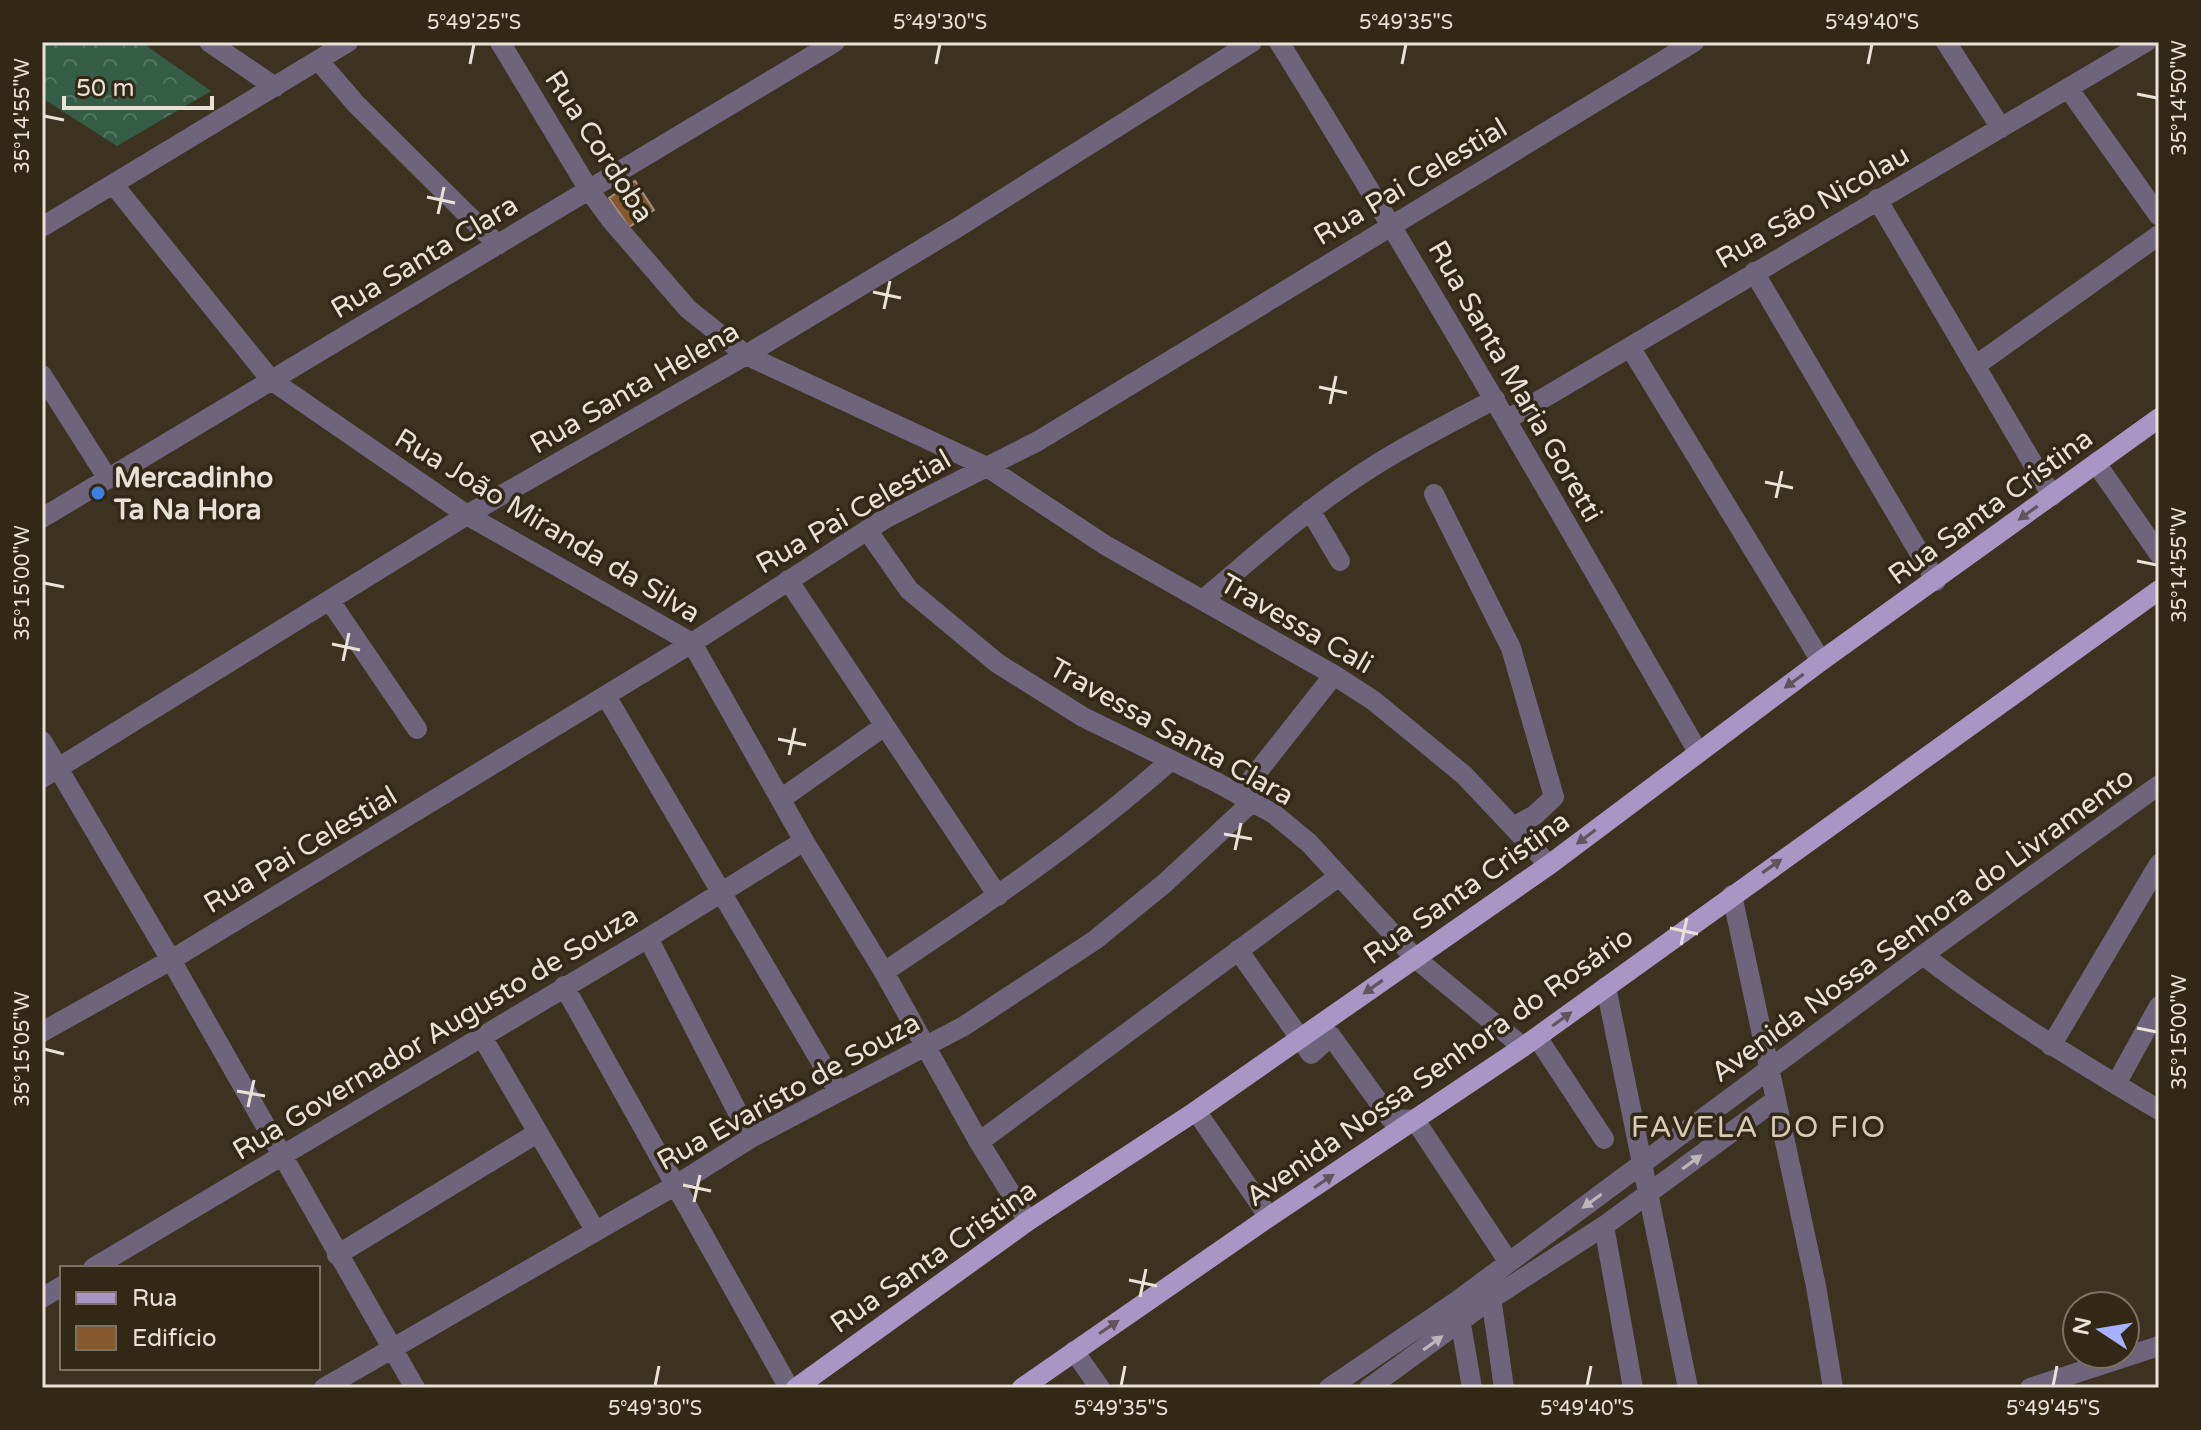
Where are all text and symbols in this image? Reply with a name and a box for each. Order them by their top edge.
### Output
text: 5°49'25"S [427,11,521,35]
text: 5°49'30"S [893,11,987,35]
text: 5°49'35"S [1359,11,1453,35]
text: 5°49'40"S [1825,11,1919,35]
text: 35°14'50"W [2168,40,2192,156]
text: 35°14'55"W [11,58,35,174]
scale bar [64,60,212,110]
street label: Rua Cordoba [537,64,661,229]
text: 50 m [76,74,134,103]
street label: Rua Pai Celestial [1308,111,1513,253]
street label: Rua São Nicolau [1710,138,1915,276]
street label: Rua Santa Clara [325,188,524,326]
street label: Rua Santa Maria Goretti [1420,235,1610,528]
street label: Rua Santa Helena [524,314,745,461]
street label: Rua João Miranda da Silva [389,421,706,631]
street label: Rua Santa Cristina [1882,421,2099,592]
street label: Rua Pai Celestial [750,442,957,581]
place label: Mercadinho Ta Na Hora [113,461,273,527]
marker: Mercadinho Ta Na Hora [89,484,107,502]
one-way arrow [2018,505,2038,521]
text: 35°14'55"W [2168,507,2192,623]
text: 35°15'00"W [11,525,35,641]
street label: Travessa Cali [1214,566,1379,681]
street label: Travessa Santa Clara [1043,651,1300,813]
one-way arrow [1784,673,1804,689]
street label: Avenida Nossa Senhora do Livramento [1705,760,2141,1090]
street label: Rua Pai Celestial [198,779,403,921]
street label: Rua Santa Cristina [1357,804,1576,972]
one-way arrow [1576,829,1596,845]
one-way arrow [1762,859,1783,874]
street label: Rua Governador Augusto de Souza [227,898,644,1168]
street label: Avenida Nossa Senhora do Rosário [1239,920,1640,1214]
text: 35°15'00"W [2168,974,2192,1090]
one-way arrow [1363,979,1384,994]
text: 35°15'05"W [11,991,35,1107]
street label: Rua Evaristo de Souza [651,1005,926,1178]
one-way arrow [1551,1012,1572,1027]
district label: FAVELA DO FIO [1631,1109,1887,1146]
one-way arrow [1682,1154,1702,1170]
street label: Rua Santa Cristina [824,1173,1043,1341]
one-way arrow [1313,1174,1334,1189]
one-way arrow [1582,1192,1603,1208]
legend [60,1266,320,1370]
text: Rua [132,1284,177,1313]
north arrow [2061,1290,2141,1370]
text: N [2068,1315,2097,1337]
one-way arrow [1098,1320,1119,1335]
text: Edifício [132,1324,217,1353]
one-way arrow [1423,1335,1443,1351]
text: 5°49'30"S [608,1397,702,1421]
text: 5°49'35"S [1074,1397,1168,1421]
text: 5°49'40"S [1540,1397,1634,1421]
text: 5°49'45"S [2006,1397,2100,1421]

